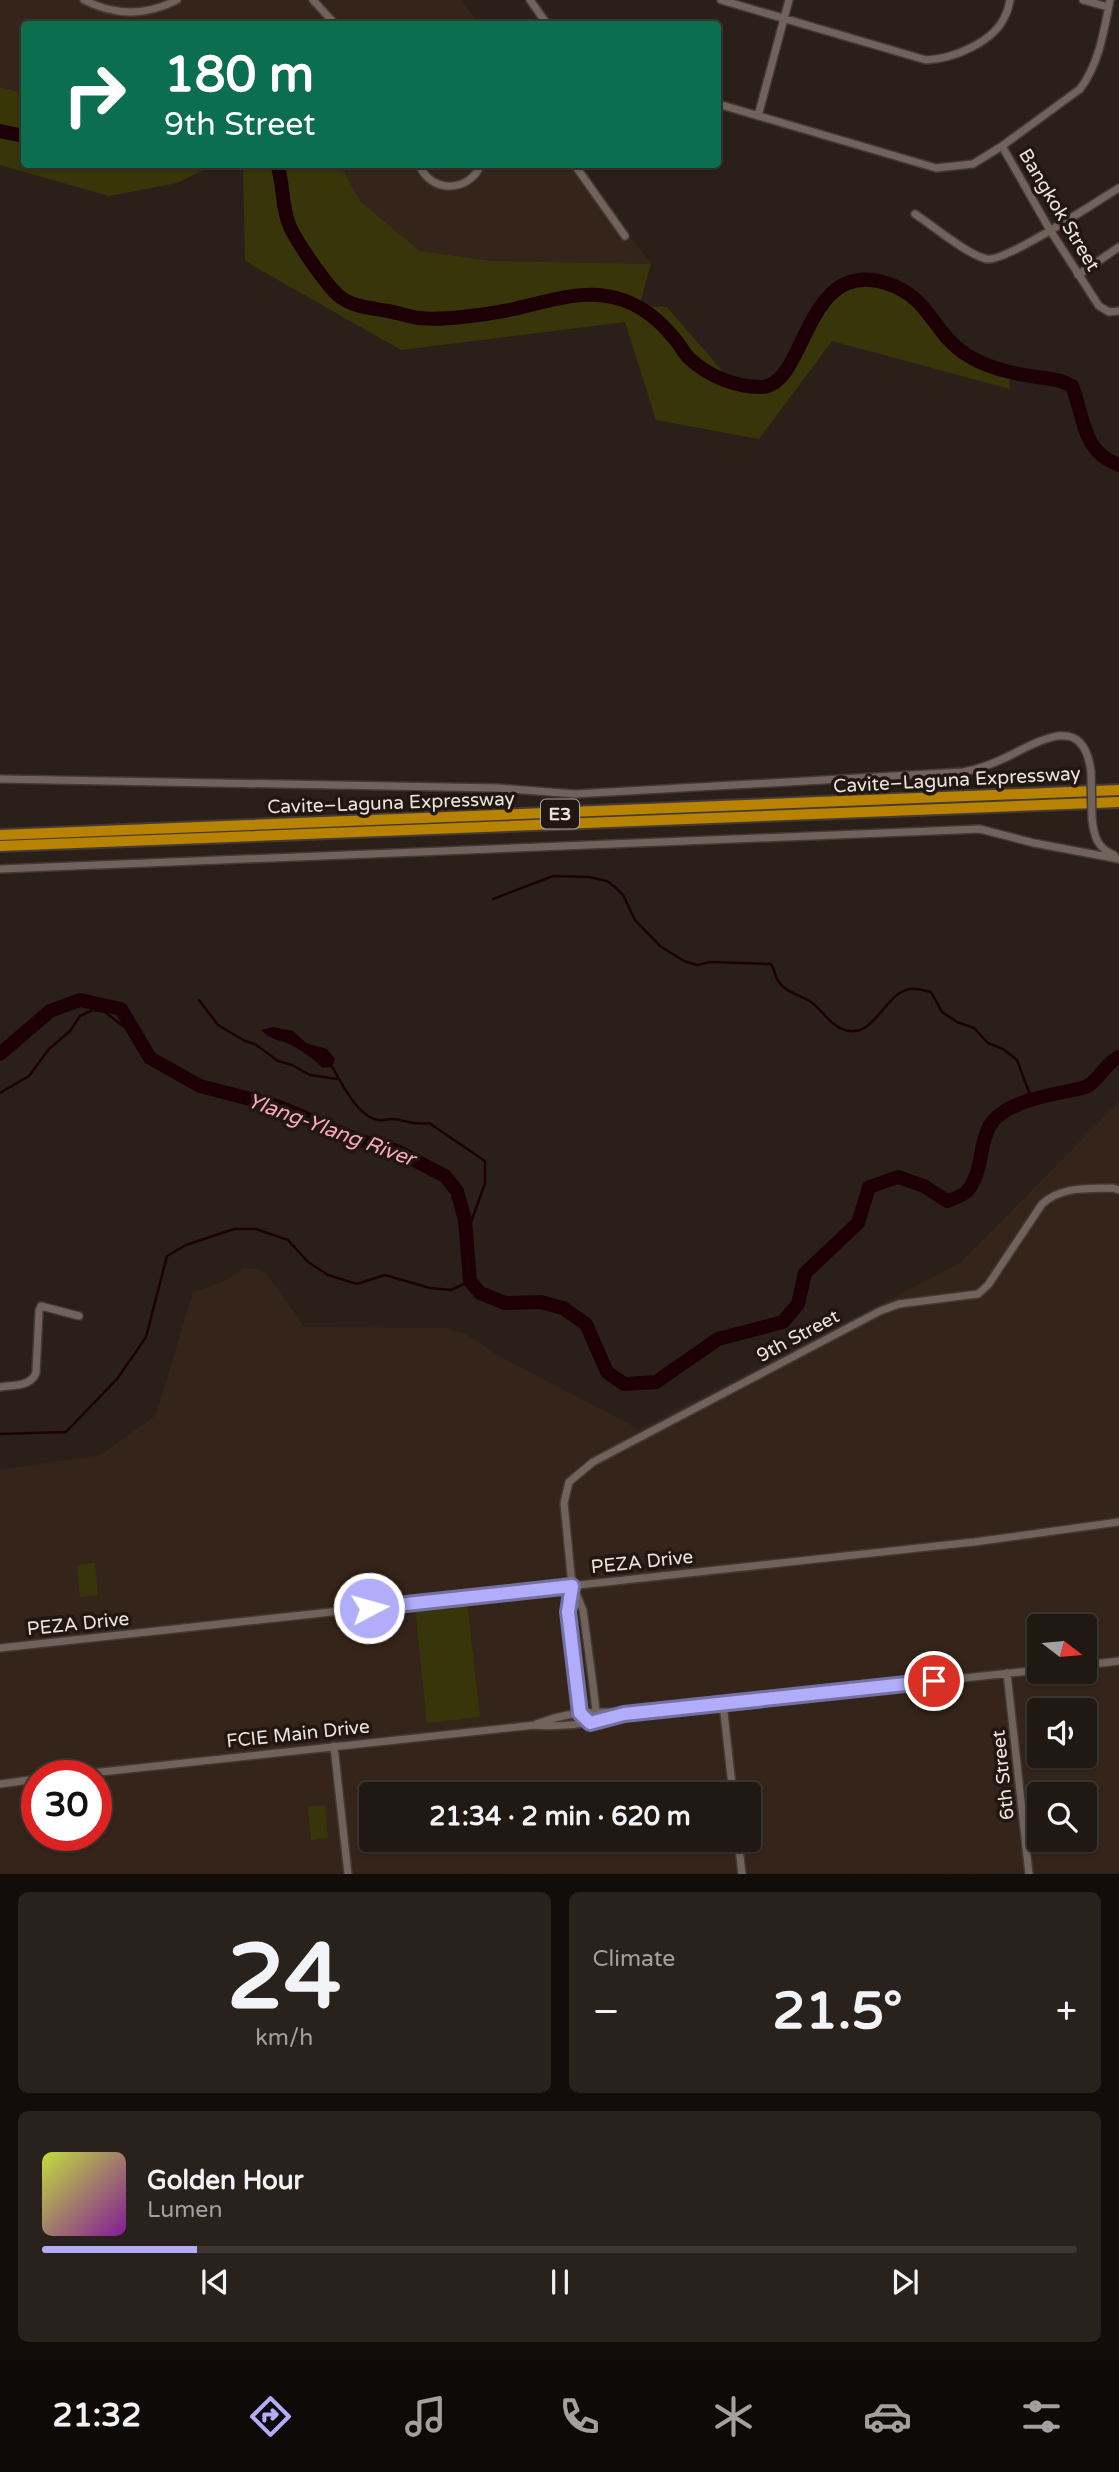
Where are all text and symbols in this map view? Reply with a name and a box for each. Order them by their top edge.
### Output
text: 180 m [164,46,314,105]
icon: right [49,49,140,140]
text: 9th Street [164,106,316,144]
street label: Bangkok Street [1014,145,1104,275]
street label: Cavite–Laguna Expressway [833,763,1081,797]
street label: Cavite–Laguna Expressway [267,788,515,818]
road number: E3 [541,800,579,828]
water label: Ylang-Ylang River [244,1088,421,1173]
street label: 9th Street [753,1305,843,1367]
street label: PEZA Drive [590,1546,694,1578]
position arrow [332,1571,406,1645]
street label: PEZA Drive [26,1608,130,1640]
north arrow [1027,1614,1097,1684]
map controls [1027,1614,1097,1852]
pin [904,1651,964,1711]
icon: arrive [915,1662,953,1700]
button: sound [1027,1698,1097,1768]
street label: FCIE Main Drive [225,1716,371,1752]
street label: 6th Street [987,1729,1019,1821]
speed limit sign: 30 [21,1760,112,1851]
button: search [1027,1782,1097,1852]
text: 21:34 · 2 min · 620 m [429,1801,691,1832]
text: 24 [227,1923,341,2033]
text: Climate [593,1945,675,1973]
text: 21.5° [773,1980,903,2043]
text: − [593,1989,620,2035]
text: + [1056,1989,1077,2035]
text: km/h [255,2024,313,2052]
text: Golden Hour [147,2165,304,2196]
text: Lumen [147,2196,222,2224]
icon: previous [196,2263,234,2301]
icon: pause [541,2263,579,2301]
icon: next [886,2263,924,2301]
icon: directions [246,2392,295,2441]
icon: music [401,2392,450,2441]
icon: phone [555,2392,604,2441]
icon: climate [709,2392,758,2441]
icon: car [863,2392,912,2441]
icon: filters [1017,2392,1066,2441]
text: 21:32 [53,2397,141,2435]

